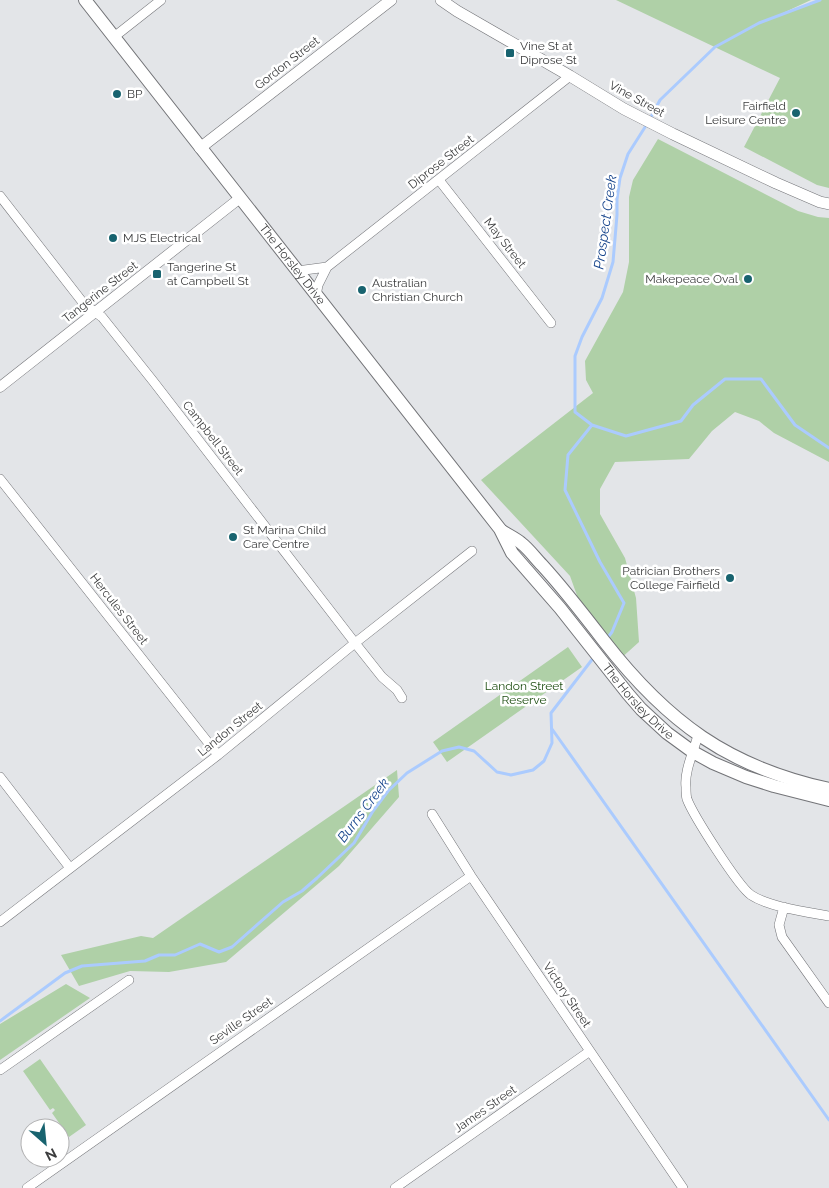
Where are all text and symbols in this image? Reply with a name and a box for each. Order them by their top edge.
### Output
street label: Gordon Street [252,34,322,92]
place label: Vine St at Diprose St [520,39,577,67]
marker: Vine St at Diprose St [504,47,516,59]
street label: Vine Street [607,78,667,120]
place label: BP [127,87,143,101]
marker: BP [111,88,123,100]
place label: Fairfield Leisure Centre [705,99,786,127]
marker: Fairfield Leisure Centre [790,107,802,119]
street label: Diprose Street [406,132,476,192]
water label: Prospect Creek [590,173,620,270]
street label: May Street [481,215,529,271]
street label: The Horsley Drive [257,221,328,307]
place label: MJS Electrical [123,231,202,245]
marker: MJS Electrical [107,232,119,244]
street label: Tangerine Street [60,258,140,326]
place label: Tangerine St at Campbell St [167,260,249,288]
marker: Tangerine St at Campbell St [151,268,163,280]
place label: Makepeace Oval [645,272,739,286]
marker: Makepeace Oval [742,273,754,285]
place label: Australian Christian Church [372,276,463,304]
marker: Australian Christian Church [356,284,368,296]
street label: Campbell Street [180,398,246,478]
place label: St Marina Child Care Centre [243,523,326,551]
marker: St Marina Child Care Centre [227,531,239,543]
place label: Patrician Brothers College Fairfield [622,564,720,592]
street label: Hercules Street [87,571,151,647]
marker: Patrician Brothers College Fairfield [724,572,736,584]
street label: The Horsley Drive [600,661,676,742]
park label: Landon Street Reserve [485,679,563,707]
street label: Landon Street [195,699,265,759]
water label: Burns Creek [334,775,393,845]
street label: Victory Street [540,960,594,1030]
street label: Seville Street [207,994,275,1048]
street label: James Street [451,1082,519,1136]
north arrow [20,1118,70,1168]
text: N [43,1145,59,1164]

